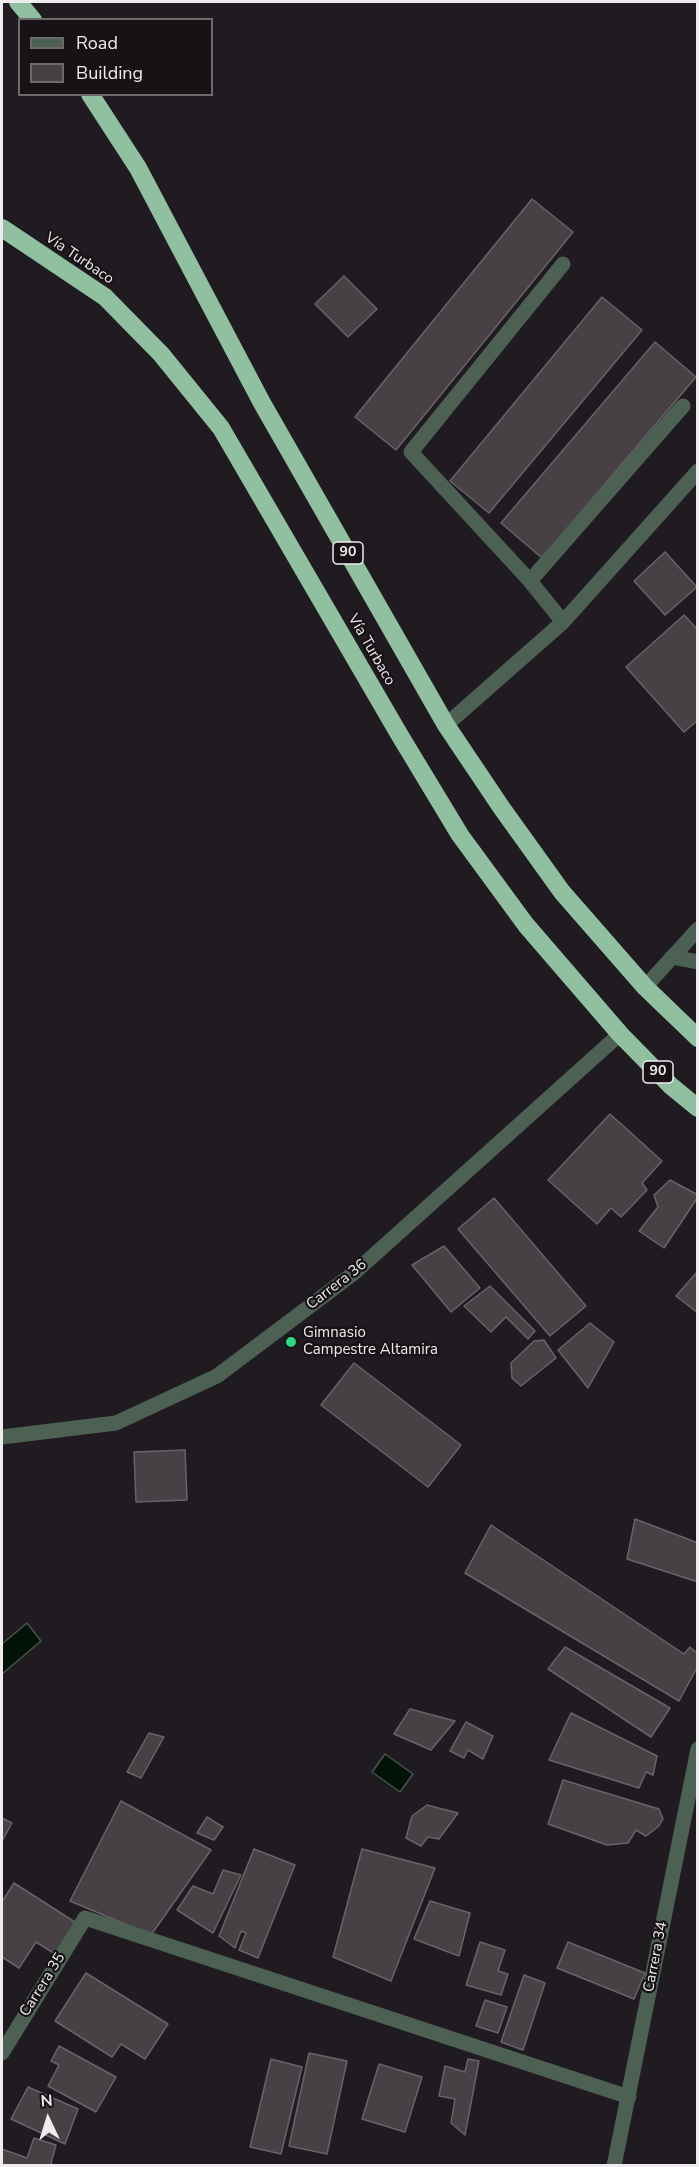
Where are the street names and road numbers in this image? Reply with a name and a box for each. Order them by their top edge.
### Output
street label: Vía Turbaco [41,229,117,289]
road number: 90 [333,542,363,564]
street label: Vía Turbaco [343,611,399,689]
road number: 90 [643,1061,673,1083]
street label: Carrera 36 [303,1256,371,1314]
street label: Carrera 34 [640,1920,672,1994]
street label: Carrera 35 [16,1950,70,2020]

